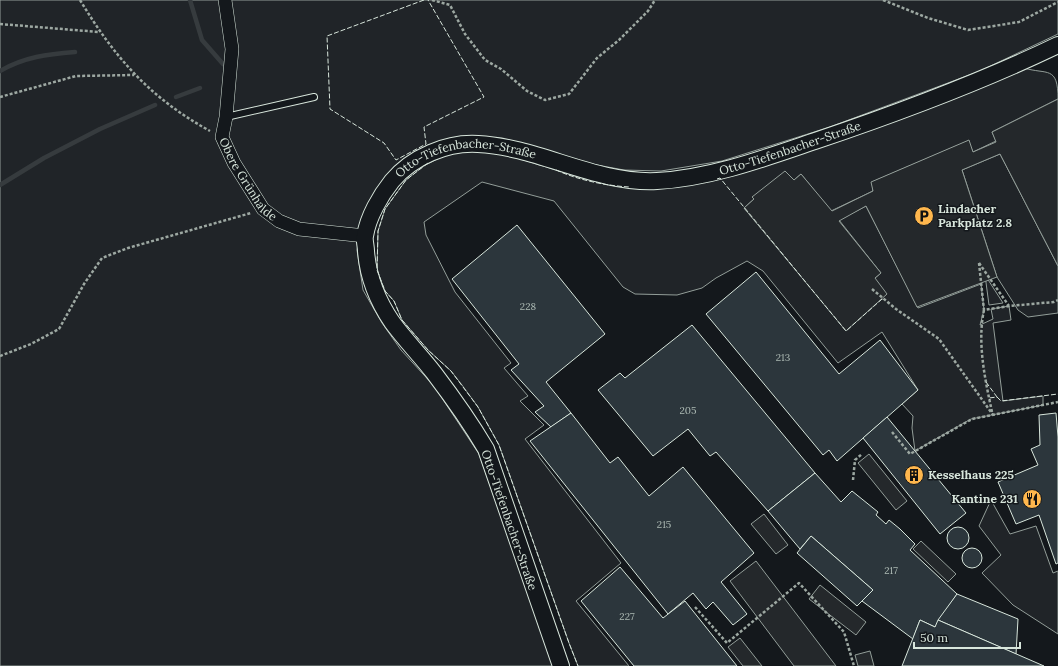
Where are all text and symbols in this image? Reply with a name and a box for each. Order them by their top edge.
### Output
street label: Otto-Tiefenbacher-Straße [718,118,863,178]
street label: Obere Grünhalde [216,135,280,224]
street label: Otto-Tiefenbacher-Straße [392,136,538,180]
place label: Lindacher Parkplatz 2.8 [938,201,1012,230]
parking icon: Lindacher Parkplatz 2.8 [913,205,935,227]
house number: 228 [520,300,537,313]
house number: 213 [776,351,791,364]
house number: 205 [679,404,697,417]
street label: Otto-Tiefenbacher-Straße [478,448,541,593]
building icon: Kesselhaus 225 [903,464,925,486]
place label: Kesselhaus 225 [928,467,1014,482]
restaurant icon: Kantine 231 [1021,488,1043,510]
place label: Kantine 231 [952,491,1018,506]
house number: 215 [657,518,671,531]
house number: 217 [884,564,898,577]
house number: 227 [619,610,635,623]
scale bar [914,624,1020,650]
text: 50 m [920,630,948,645]

